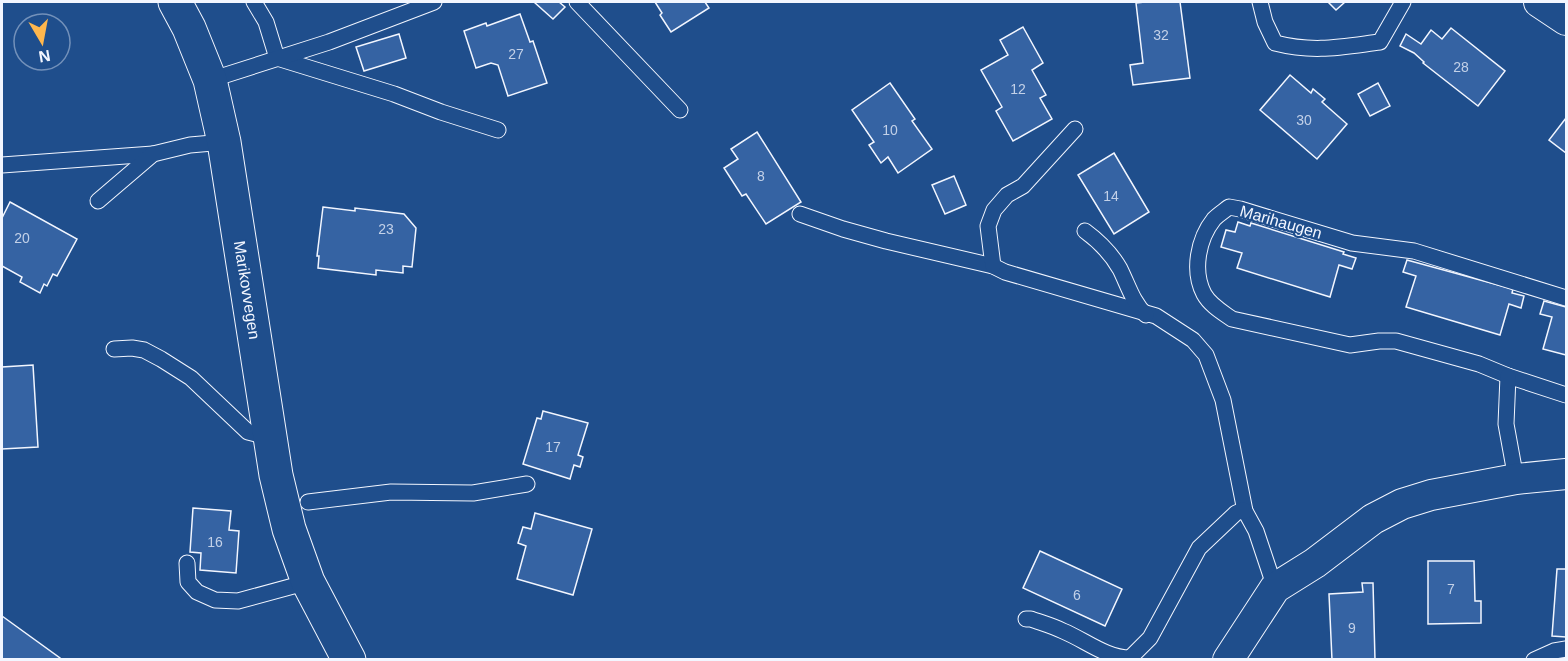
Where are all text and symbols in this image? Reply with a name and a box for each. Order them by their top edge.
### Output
north arrow [12,12,72,72]
house number: 32 [1153,27,1169,43]
house number: 27 [508,46,524,62]
text: N [37,47,52,66]
house number: 28 [1453,59,1469,75]
house number: 12 [1010,81,1026,97]
house number: 30 [1296,112,1312,128]
house number: 10 [882,122,898,138]
house number: 8 [757,168,765,184]
house number: 14 [1103,188,1119,204]
street label: Marihaugen [1238,202,1324,242]
house number: 23 [378,221,394,237]
house number: 20 [14,230,30,246]
street label: Marikovvegen [231,239,263,341]
house number: 17 [545,439,561,455]
house number: 16 [207,534,223,550]
house number: 7 [1447,581,1455,597]
house number: 6 [1073,587,1081,603]
house number: 9 [1348,620,1356,636]

